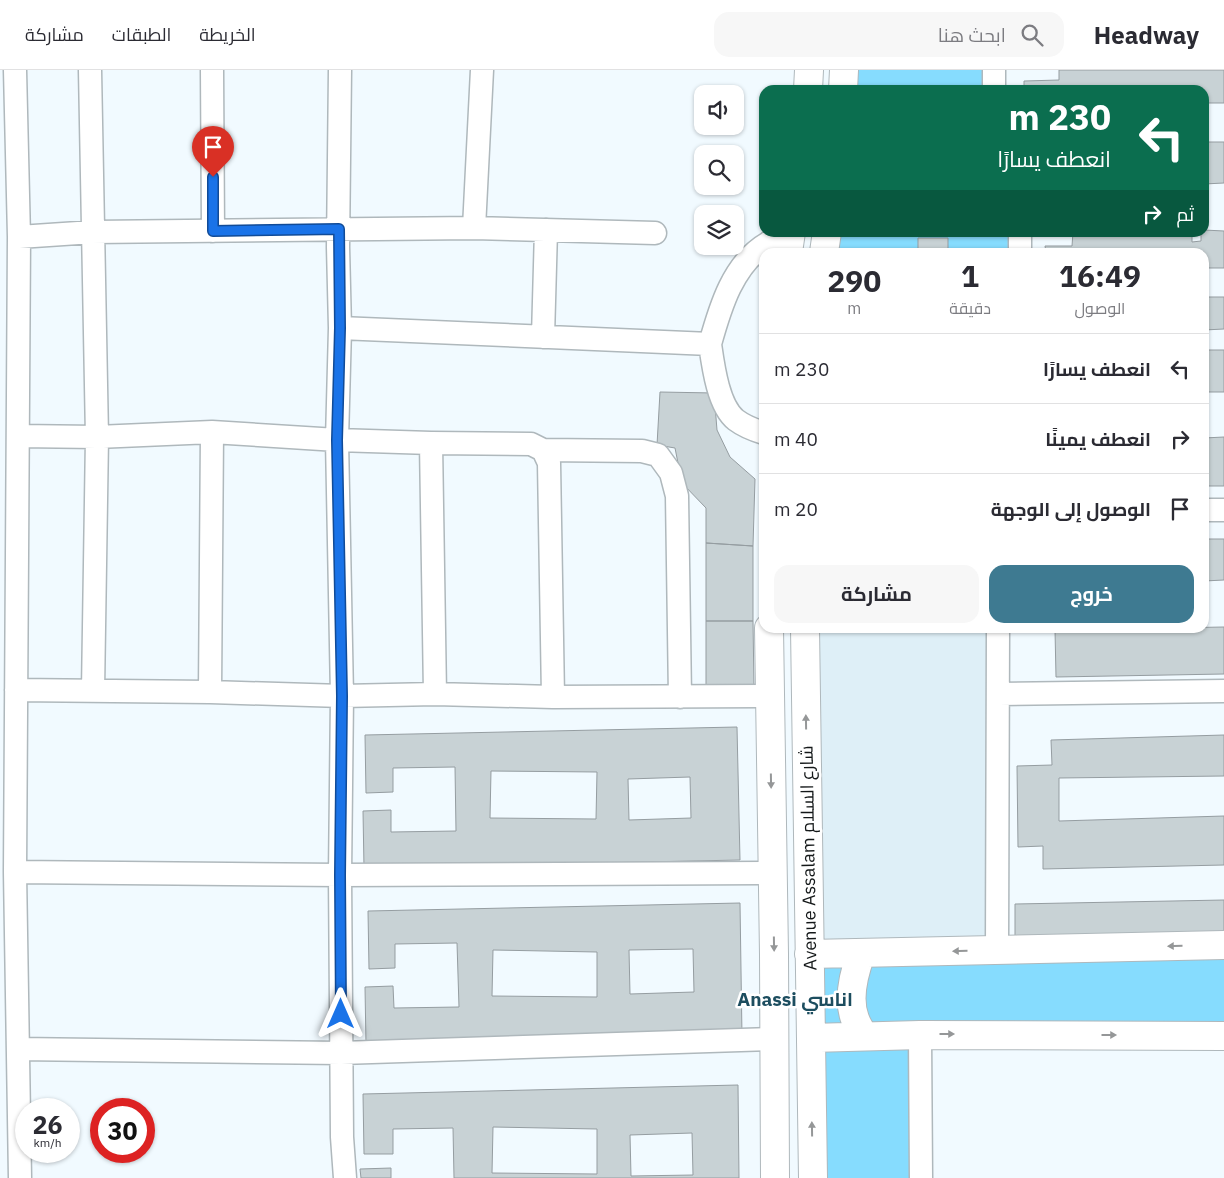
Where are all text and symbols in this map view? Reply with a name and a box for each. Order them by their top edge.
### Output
search box [714,12,1064,57]
text: Headway [1094,19,1199,51]
icon: search [1018,21,1046,49]
text: مشاركة [25,23,84,46]
text: الطبقات [112,23,171,46]
text: الخريطة [199,23,256,46]
text: ابحث هنا [938,23,1006,47]
map controls [694,85,744,255]
button: sound [694,85,744,135]
text: 230 m [1008,94,1111,140]
icon: left [1129,105,1194,170]
pin [192,126,234,177]
icon: arrive [199,133,227,161]
text: انعطف يسارًا [997,144,1111,173]
button: search [694,145,744,195]
icon: right [1138,200,1166,228]
text: ثم [1176,202,1194,226]
button: layers [694,205,744,255]
text: 1 [961,256,979,295]
text: 16:49 [1059,256,1141,295]
text: 290 [827,261,881,300]
text: m [847,298,861,318]
text: دقيقة [949,298,991,318]
text: الوصول [1074,298,1125,318]
icon: left [1166,355,1194,383]
text: 230 m [774,357,829,381]
text: انعطف يسارًا [1043,357,1151,381]
icon: right [1166,425,1194,453]
text: 40 m [774,427,818,451]
text: انعطف يمينًا [1045,427,1151,451]
icon: arrive [1166,495,1194,523]
text: 20 m [774,497,818,521]
text: الوصول إلى الوجهة [991,497,1151,521]
button: مشاركة [774,565,979,623]
button: خروج [989,565,1194,623]
one-way arrow [802,714,810,730]
street label: Avenue Assalam شارع السلام [795,745,822,971]
one-way arrow [767,773,775,789]
one-way arrow [770,936,778,952]
one-way arrow [1167,942,1183,950]
one-way arrow [952,948,968,956]
position arrow [314,987,366,1039]
district label: Anassi اناسي [737,987,853,1015]
one-way arrow [939,1030,955,1038]
one-way arrow [1102,1031,1118,1039]
speed limit sign: 30 [90,1098,155,1163]
text: 26 [32,1108,63,1141]
one-way arrow [808,1121,816,1137]
text: km/h [33,1135,62,1150]

